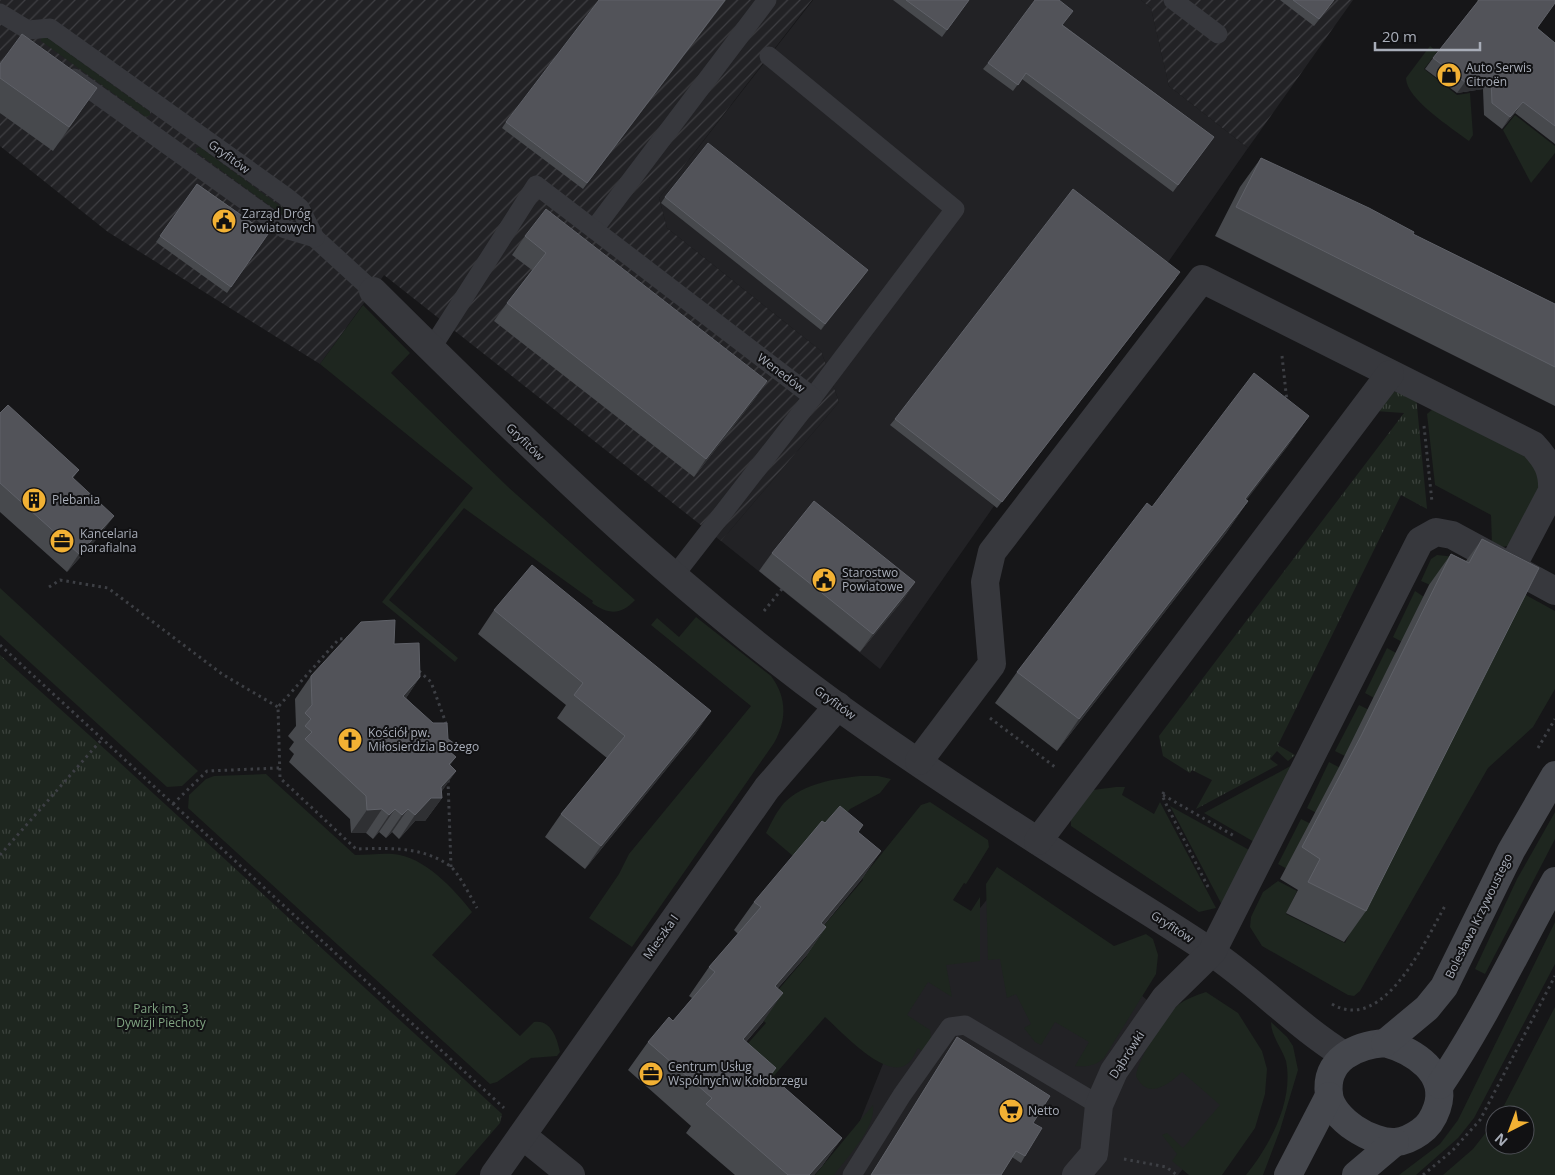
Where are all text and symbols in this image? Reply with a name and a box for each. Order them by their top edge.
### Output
scale bar [1375,20,1480,52]
text: 20 m [1382,26,1417,46]
place label: Auto Serwis Citroën [1466,59,1532,90]
shop icon: Auto Serwis Citroën [1436,62,1462,88]
street label: Gryfitów [205,136,254,178]
place label: Zarząd Dróg Powiatowych [242,205,315,236]
public building icon: Zarząd Dróg Powiatowych [211,208,237,234]
street label: Wenedów [754,349,809,397]
street label: Gryfitów [502,419,549,465]
building icon: Plebania [21,487,47,513]
place label: Plebania [52,491,100,508]
place label: Kancelaria parafialna [80,525,138,556]
office icon: Kancelaria parafialna [49,528,75,554]
place label: Starostwo Powiatowe [842,564,903,595]
public building icon: Starostwo Powiatowe [811,567,837,593]
street label: Gryfitów [811,682,860,724]
place label: Kościół pw. Miłosierdzia Bożego [368,724,479,755]
church icon: Kościół pw. Miłosierdzia Bożego [337,727,363,753]
street label: Bolesława Krzywoustego [1441,850,1516,981]
street label: Gryfitów [1148,907,1197,947]
street label: Mieszka I [639,911,682,963]
park label: Park im. 3 Dywizji Piechoty [116,1000,207,1031]
street label: Dąbrówki [1105,1028,1148,1082]
place label: Centrum Usług Wspólnych w Kołobrzegu [668,1058,808,1089]
office icon: Centrum Usług Wspólnych w Kołobrzegu [638,1061,664,1087]
supermarket icon: Netto [998,1098,1024,1124]
place label: Netto [1028,1102,1060,1119]
north arrow [1485,1105,1535,1155]
text: N [1490,1129,1512,1151]

